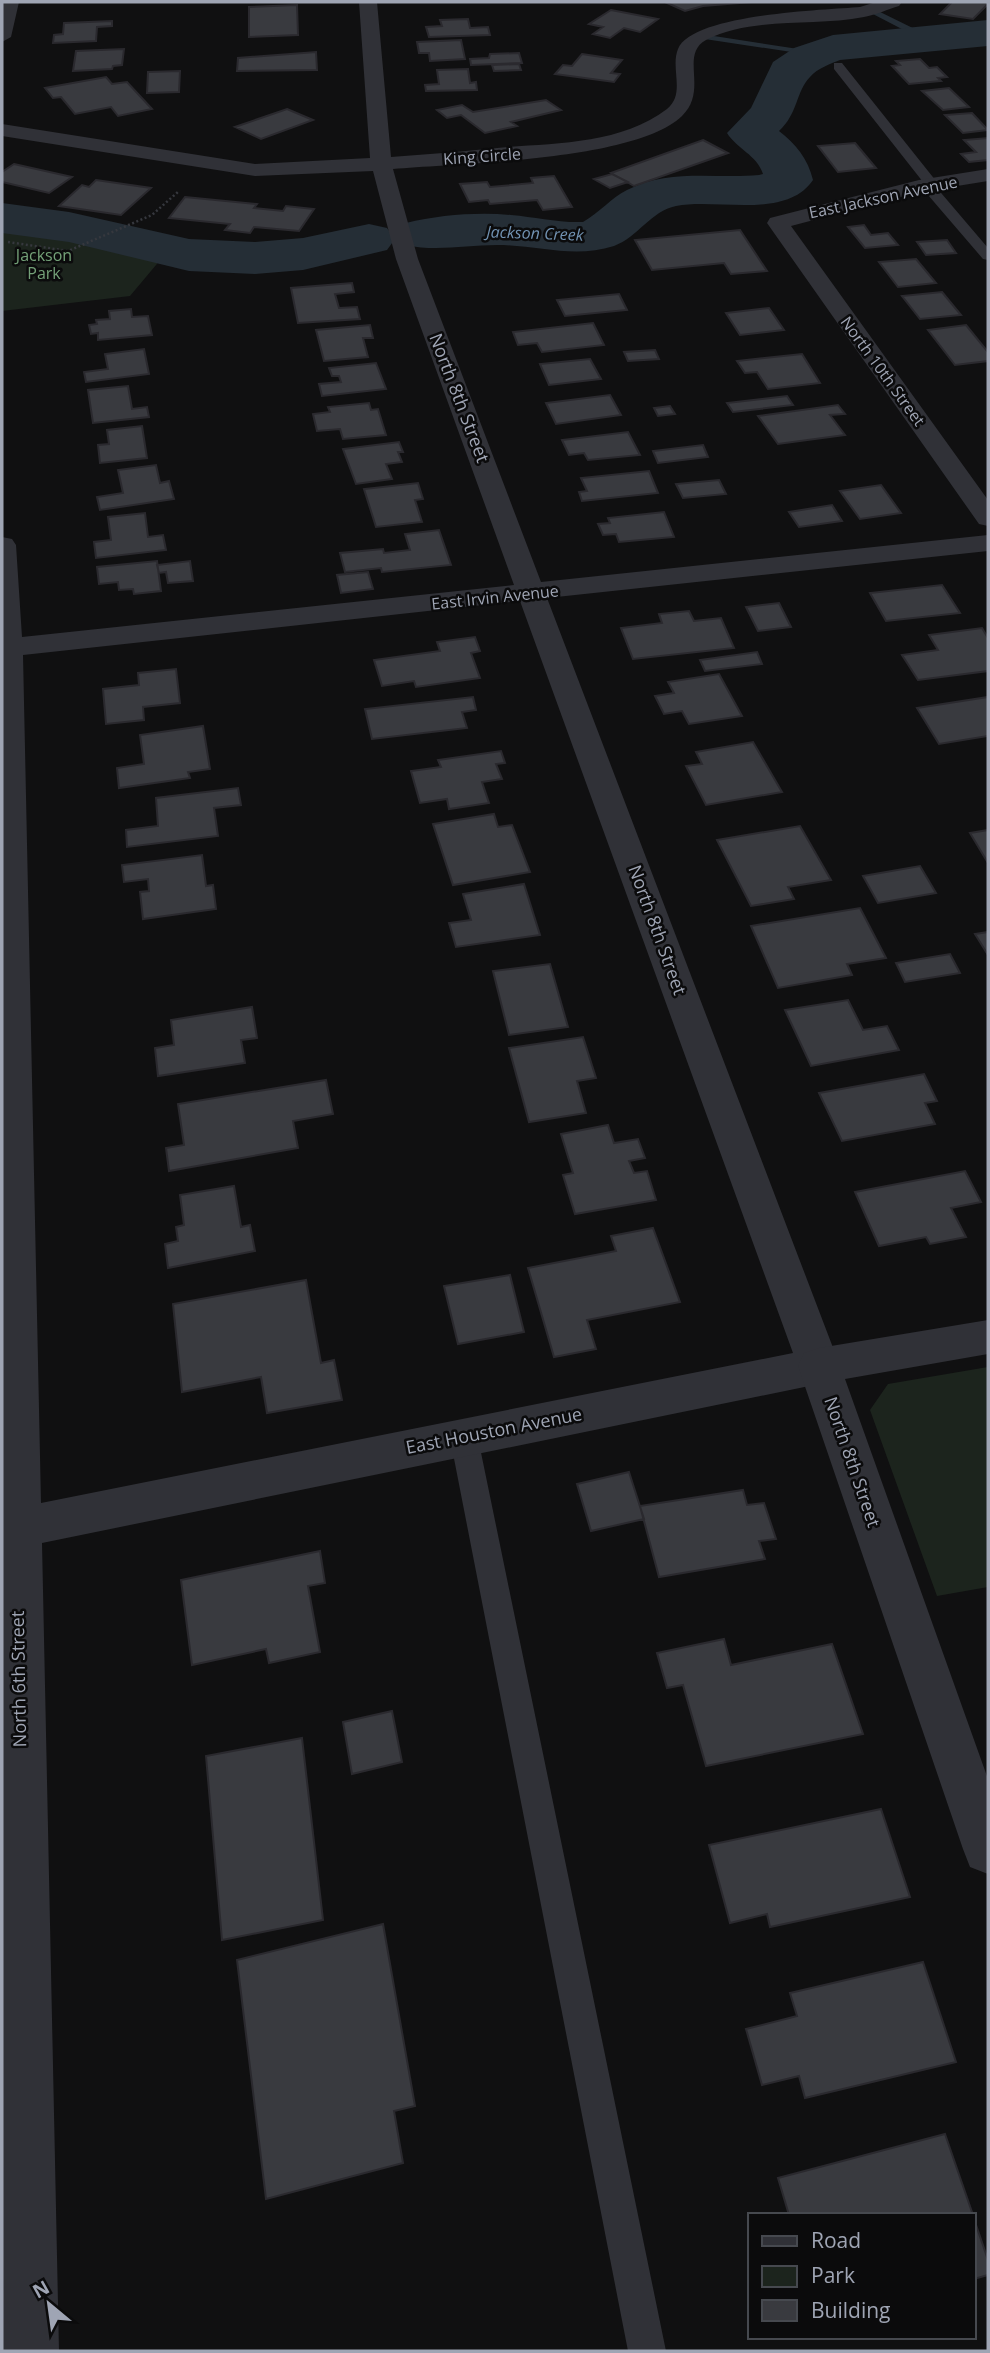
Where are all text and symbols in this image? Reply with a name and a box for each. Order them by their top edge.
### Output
street label: King Circle [442,142,522,170]
street label: East Jackson Avenue [807,170,959,224]
water label: Jackson Creek [483,220,585,246]
park label: Jackson Park [14,244,72,284]
street label: North 10th Street [836,312,930,431]
street label: North 8th Street [424,330,496,466]
street label: East Irvin Avenue [430,579,560,615]
street label: North 8th Street [623,861,693,998]
street label: North 8th Street [819,1393,887,1530]
street label: East Houston Avenue [404,1401,584,1459]
street label: North 6th Street [5,1611,31,1748]
legend [748,2213,976,2339]
text: Road [811,2226,861,2254]
text: Park [811,2261,855,2289]
north arrow [14,2269,84,2339]
text: N [28,2274,54,2304]
text: Building [811,2296,890,2324]

